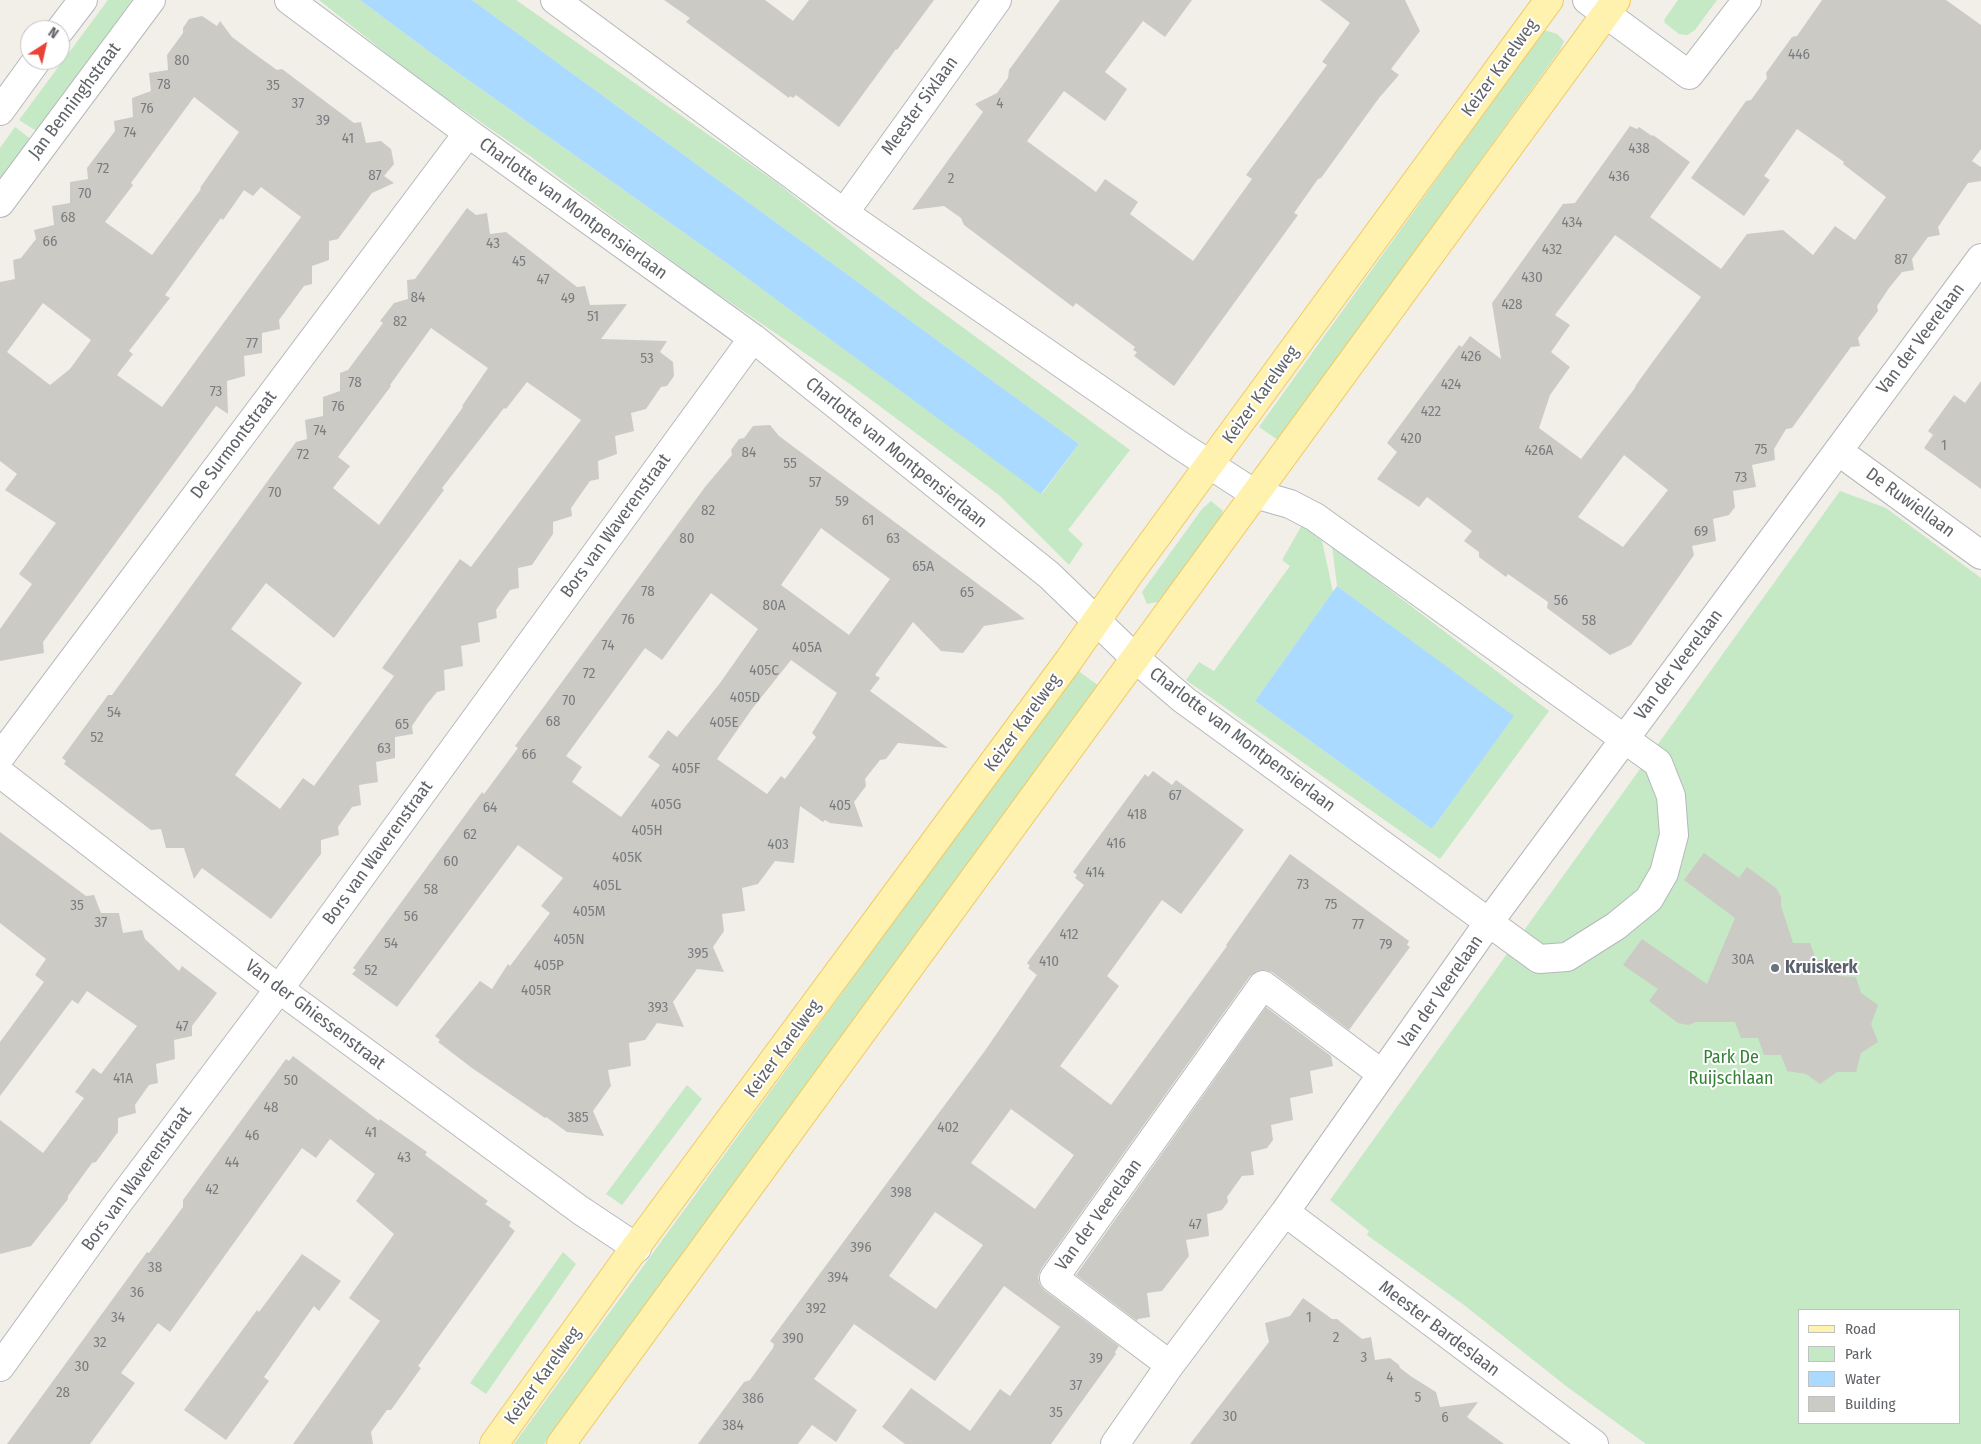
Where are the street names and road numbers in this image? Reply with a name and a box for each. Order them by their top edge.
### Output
street label: Keizer Karelweg [1457,15,1543,121]
street label: Jan Benninghstraat [24,39,126,163]
street label: Meester Sixlaan [877,53,963,159]
street label: Charlotte van Montpensierlaan [475,133,671,285]
street label: Van der Veerelaan [1872,279,1970,399]
street label: Keizer Karelweg [1218,342,1304,448]
street label: Charlotte van Montpensierlaan [801,373,991,533]
street label: De Surmontstraat [186,387,282,503]
street label: Bors van Waverenstraat [556,450,676,602]
street label: De Ruwiellaan [1861,464,1959,542]
street label: Van der Veerelaan [1630,605,1728,725]
street label: Charlotte van Montpensierlaan [1145,663,1339,817]
street label: Keizer Karelweg [980,670,1066,776]
street label: Bors van Waverenstraat [318,777,438,929]
street label: Van der Veerelaan [1394,931,1488,1053]
street label: Van der Ghiessenstraat [241,955,389,1075]
street label: Keizer Karelweg [740,996,826,1102]
street label: Bors van Waverenstraat [77,1103,197,1255]
street label: Van der Veerelaan [1051,1155,1147,1275]
street label: Meester Bardeslaan [1374,1277,1504,1381]
street label: Keizer Karelweg [500,1323,586,1429]

